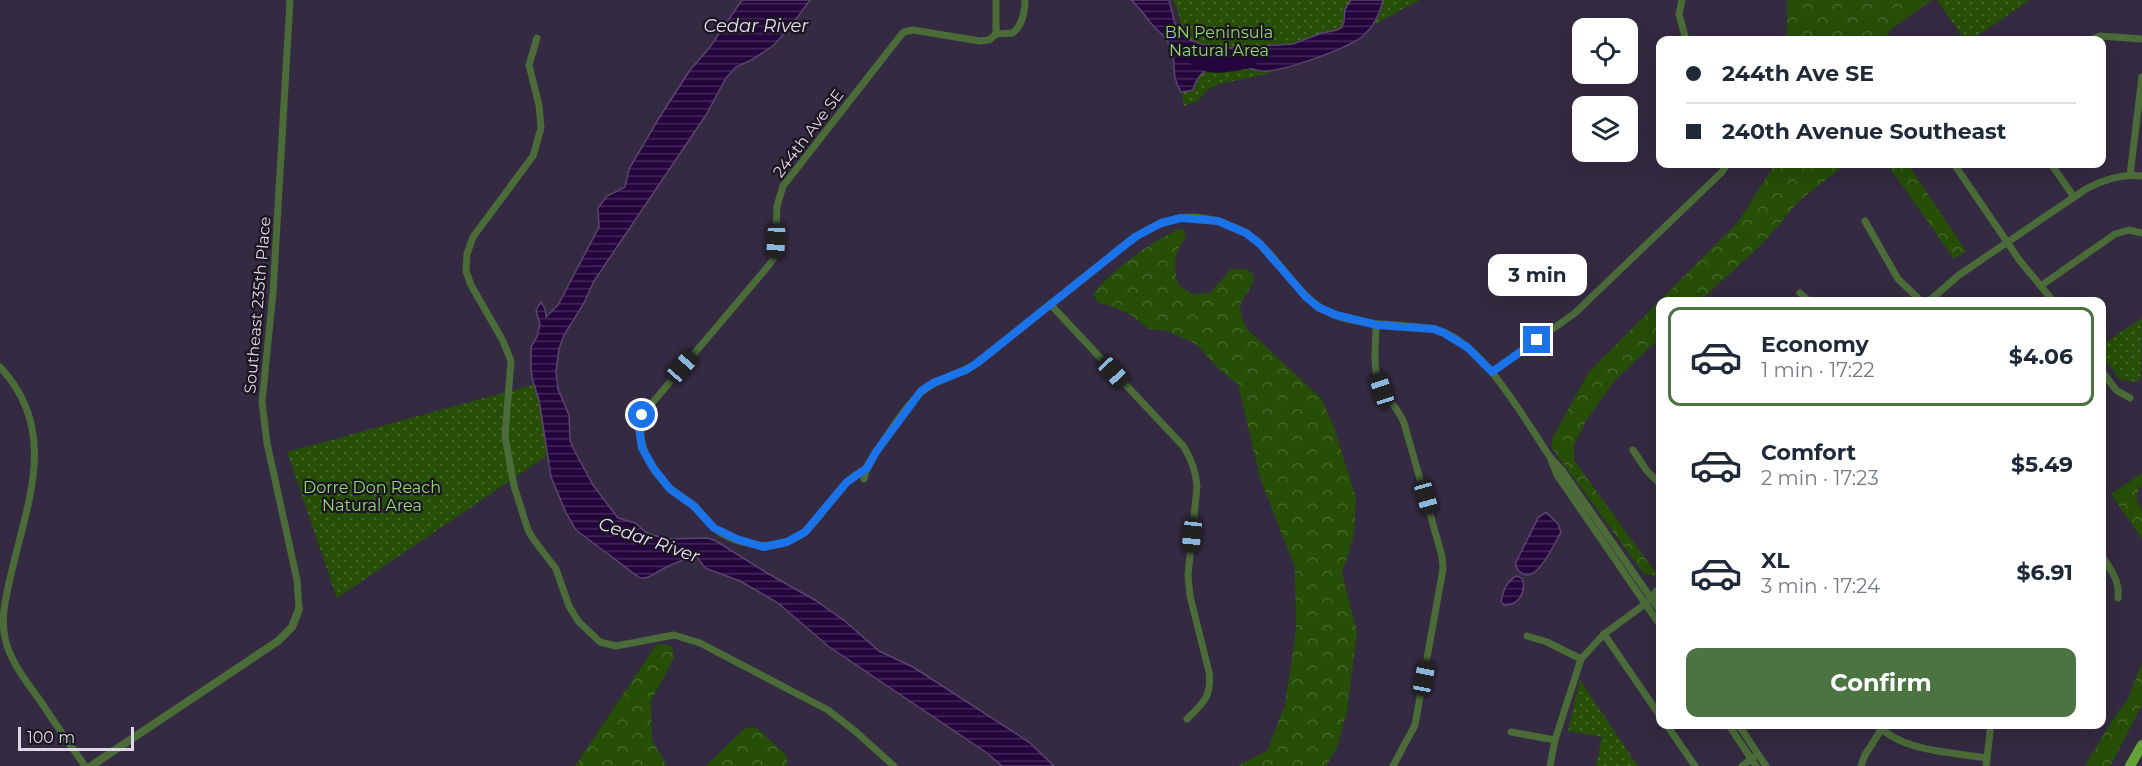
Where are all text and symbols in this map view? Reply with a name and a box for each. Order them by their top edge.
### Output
water label: Cedar River [703,15,809,37]
map controls [1572,18,1638,162]
button: locate [1572,18,1638,84]
park label: BN Peninsula Natural Area [1165,23,1273,60]
text: 244th Ave SE [1722,60,1874,87]
street label: 244th Ave SE [769,86,848,181]
button: layers [1572,96,1638,162]
text: 240th Avenue Southeast [1722,118,2006,145]
street label: Southeast 235th Place [240,216,275,394]
car [766,223,786,259]
callout: 3 min [1488,253,1586,295]
text: 3 min [1508,263,1567,287]
route end [1523,326,1550,353]
icon: car [1689,330,1743,384]
text: Economy [1761,331,1869,358]
text: $4.06 [2009,343,2073,370]
car [663,348,701,386]
car [1094,353,1132,391]
text: 1 min · 17:22 [1761,358,1875,382]
car [1368,370,1396,410]
route start [628,401,655,428]
icon: car [1689,438,1743,492]
text: Comfort [1761,439,1856,466]
text: $5.49 [2011,451,2073,478]
text: 2 min · 17:23 [1761,466,1879,490]
car [1412,477,1440,517]
park label: Dorre Don Reach Natural Area [303,478,441,515]
water label: Cedar River [596,512,703,568]
car [1181,516,1203,554]
icon: car [1689,546,1743,600]
text: XL [1761,547,1790,574]
text: $6.91 [2016,559,2073,586]
text: 3 min · 17:24 [1761,574,1880,598]
button: Confirm [1686,648,2076,717]
car [1412,659,1436,697]
scale bar [18,724,134,752]
text: 100 m [27,728,75,747]

